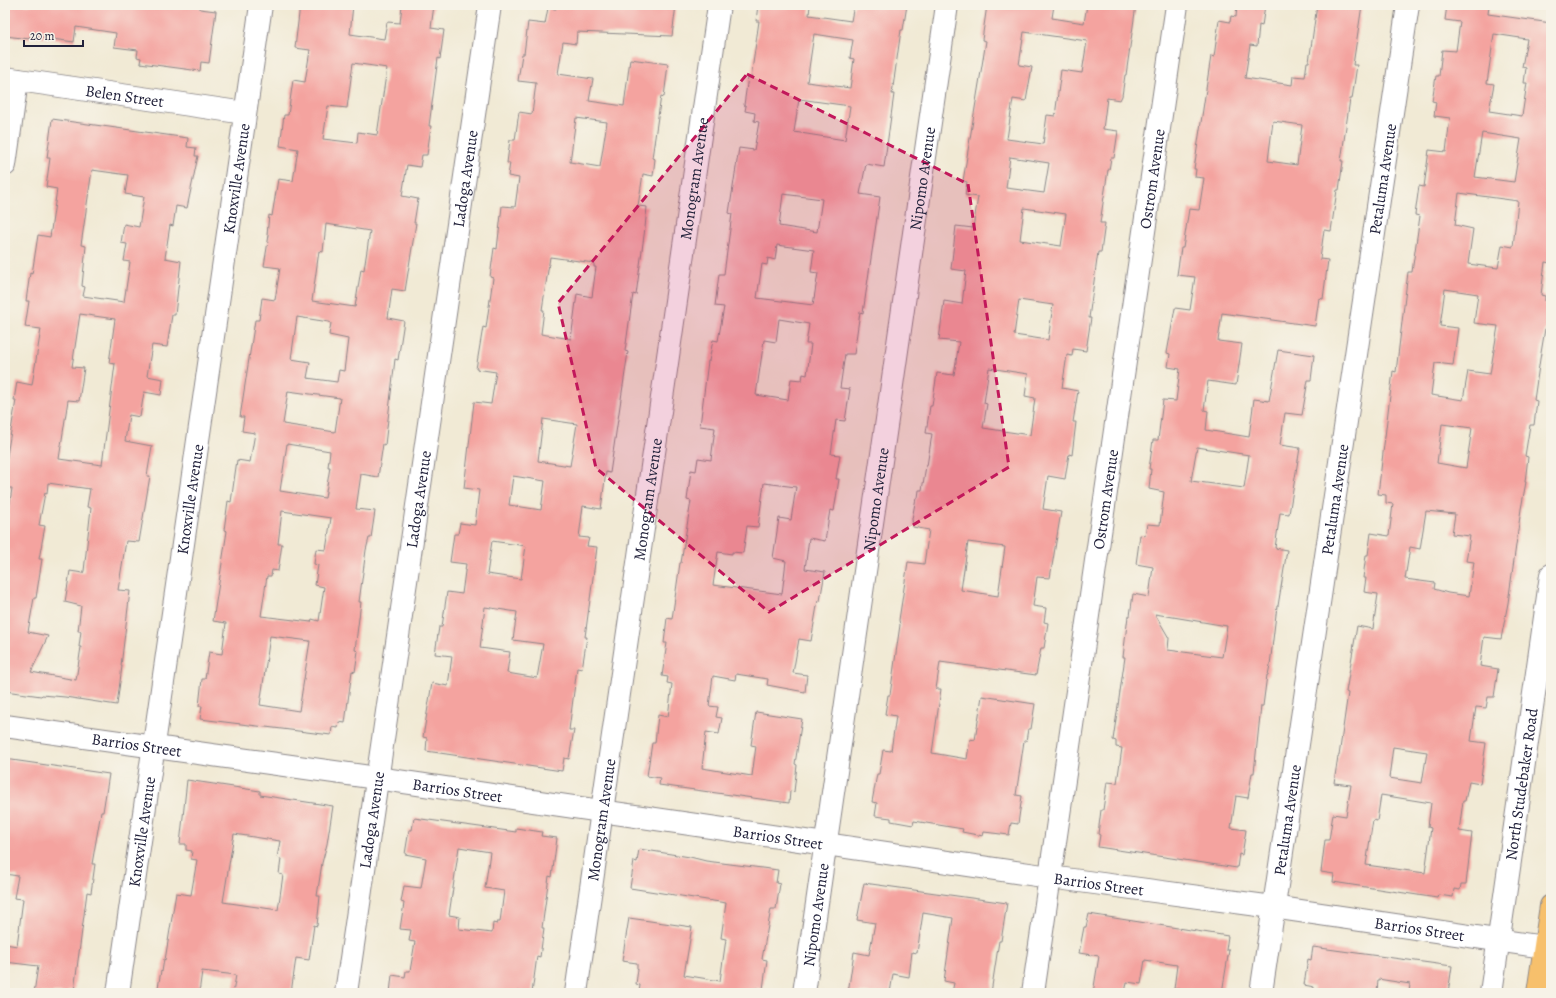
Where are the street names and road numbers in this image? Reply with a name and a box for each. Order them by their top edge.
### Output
street label: Belen Street [84,80,165,113]
street label: Monogram Avenue [675,116,715,241]
street label: Knoxville Avenue [218,122,256,235]
street label: Petaluma Avenue [1364,122,1402,236]
street label: Nipomo Avenue [905,125,941,232]
street label: Ostrom Avenue [1135,127,1171,230]
street label: Ladoga Avenue [448,129,484,229]
street label: Monogram Avenue [628,437,668,562]
street label: Knoxville Avenue [172,442,209,556]
street label: Petaluma Avenue [1316,442,1355,557]
street label: Nipomo Avenue [858,446,895,553]
street label: Ostrom Avenue [1088,448,1124,551]
street label: Ladoga Avenue [401,449,437,550]
street label: North Studebaker Road [1500,706,1544,862]
street label: Barrios Street [90,728,183,763]
street label: Monogram Avenue [582,757,621,883]
street label: Petaluma Avenue [1269,763,1307,877]
street label: Ladoga Avenue [354,770,390,870]
street label: Barrios Street [411,773,504,808]
street label: Knoxville Avenue [123,775,161,889]
street label: Barrios Street [731,820,824,855]
street label: Nipomo Avenue [798,862,835,968]
street label: Barrios Street [1052,868,1145,901]
street label: Barrios Street [1373,912,1466,947]

